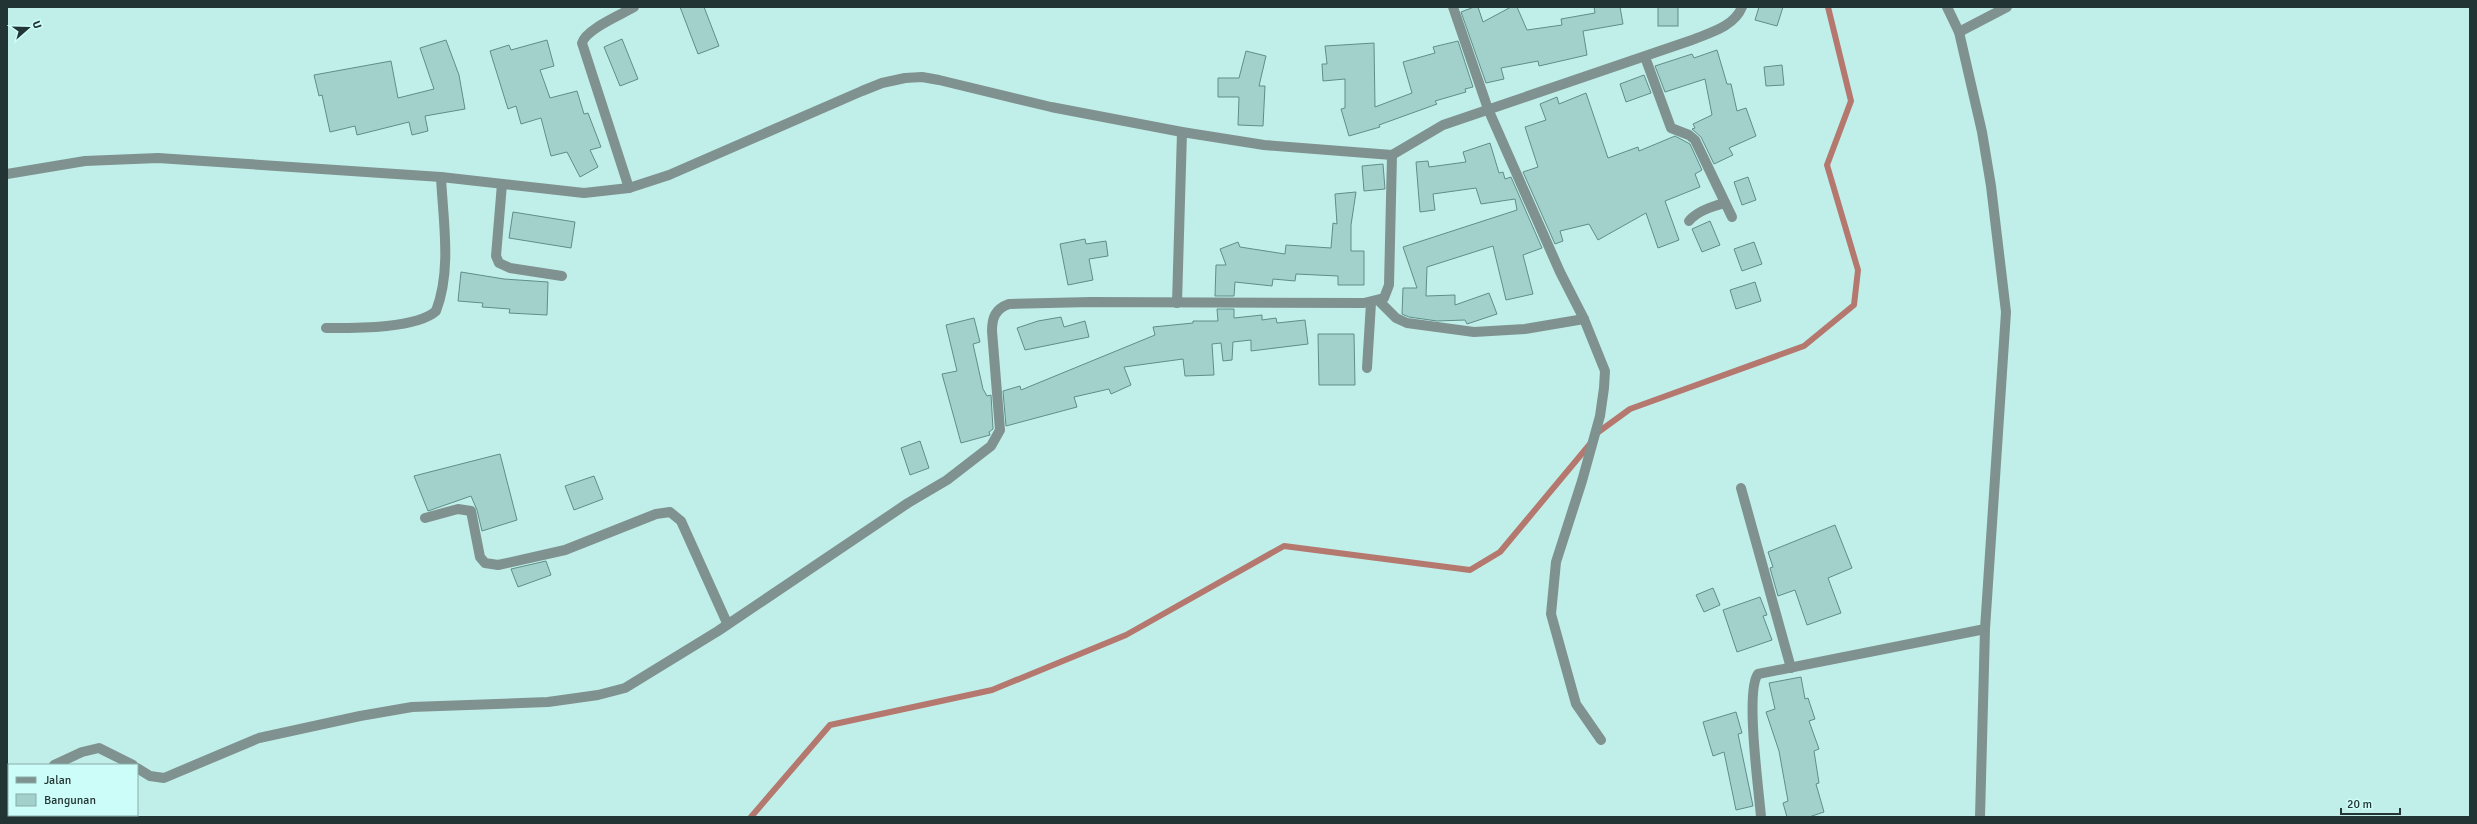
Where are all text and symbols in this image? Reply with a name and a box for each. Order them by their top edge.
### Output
north arrow [8,8,48,48]
text: U [30,19,44,30]
legend [8,764,138,816]
text: Jalan [44,773,71,788]
scale bar [2341,790,2400,816]
text: Bangunan [44,793,96,808]
text: 20 m [2347,797,2372,812]

